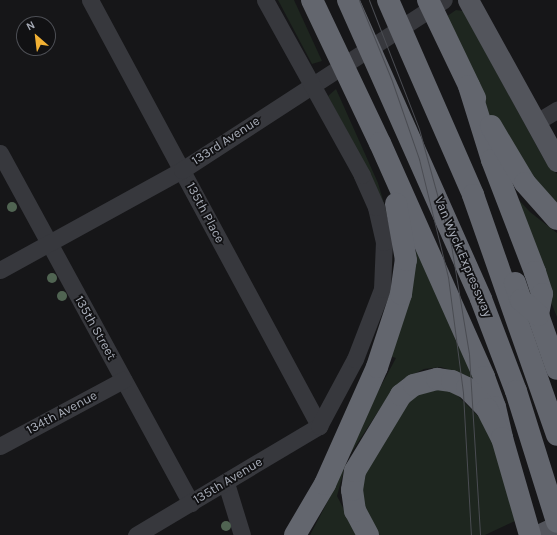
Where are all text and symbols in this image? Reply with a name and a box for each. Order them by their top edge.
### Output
north arrow [16,16,56,56]
text: N [24,18,37,33]
street label: 133rd Avenue [189,113,263,169]
street label: 135th Place [183,180,227,246]
street label: Van Wyck Expressway [431,195,495,319]
street label: 135th Street [71,293,119,363]
street label: 134th Avenue [24,388,100,438]
street label: 135th Avenue [191,454,265,508]

